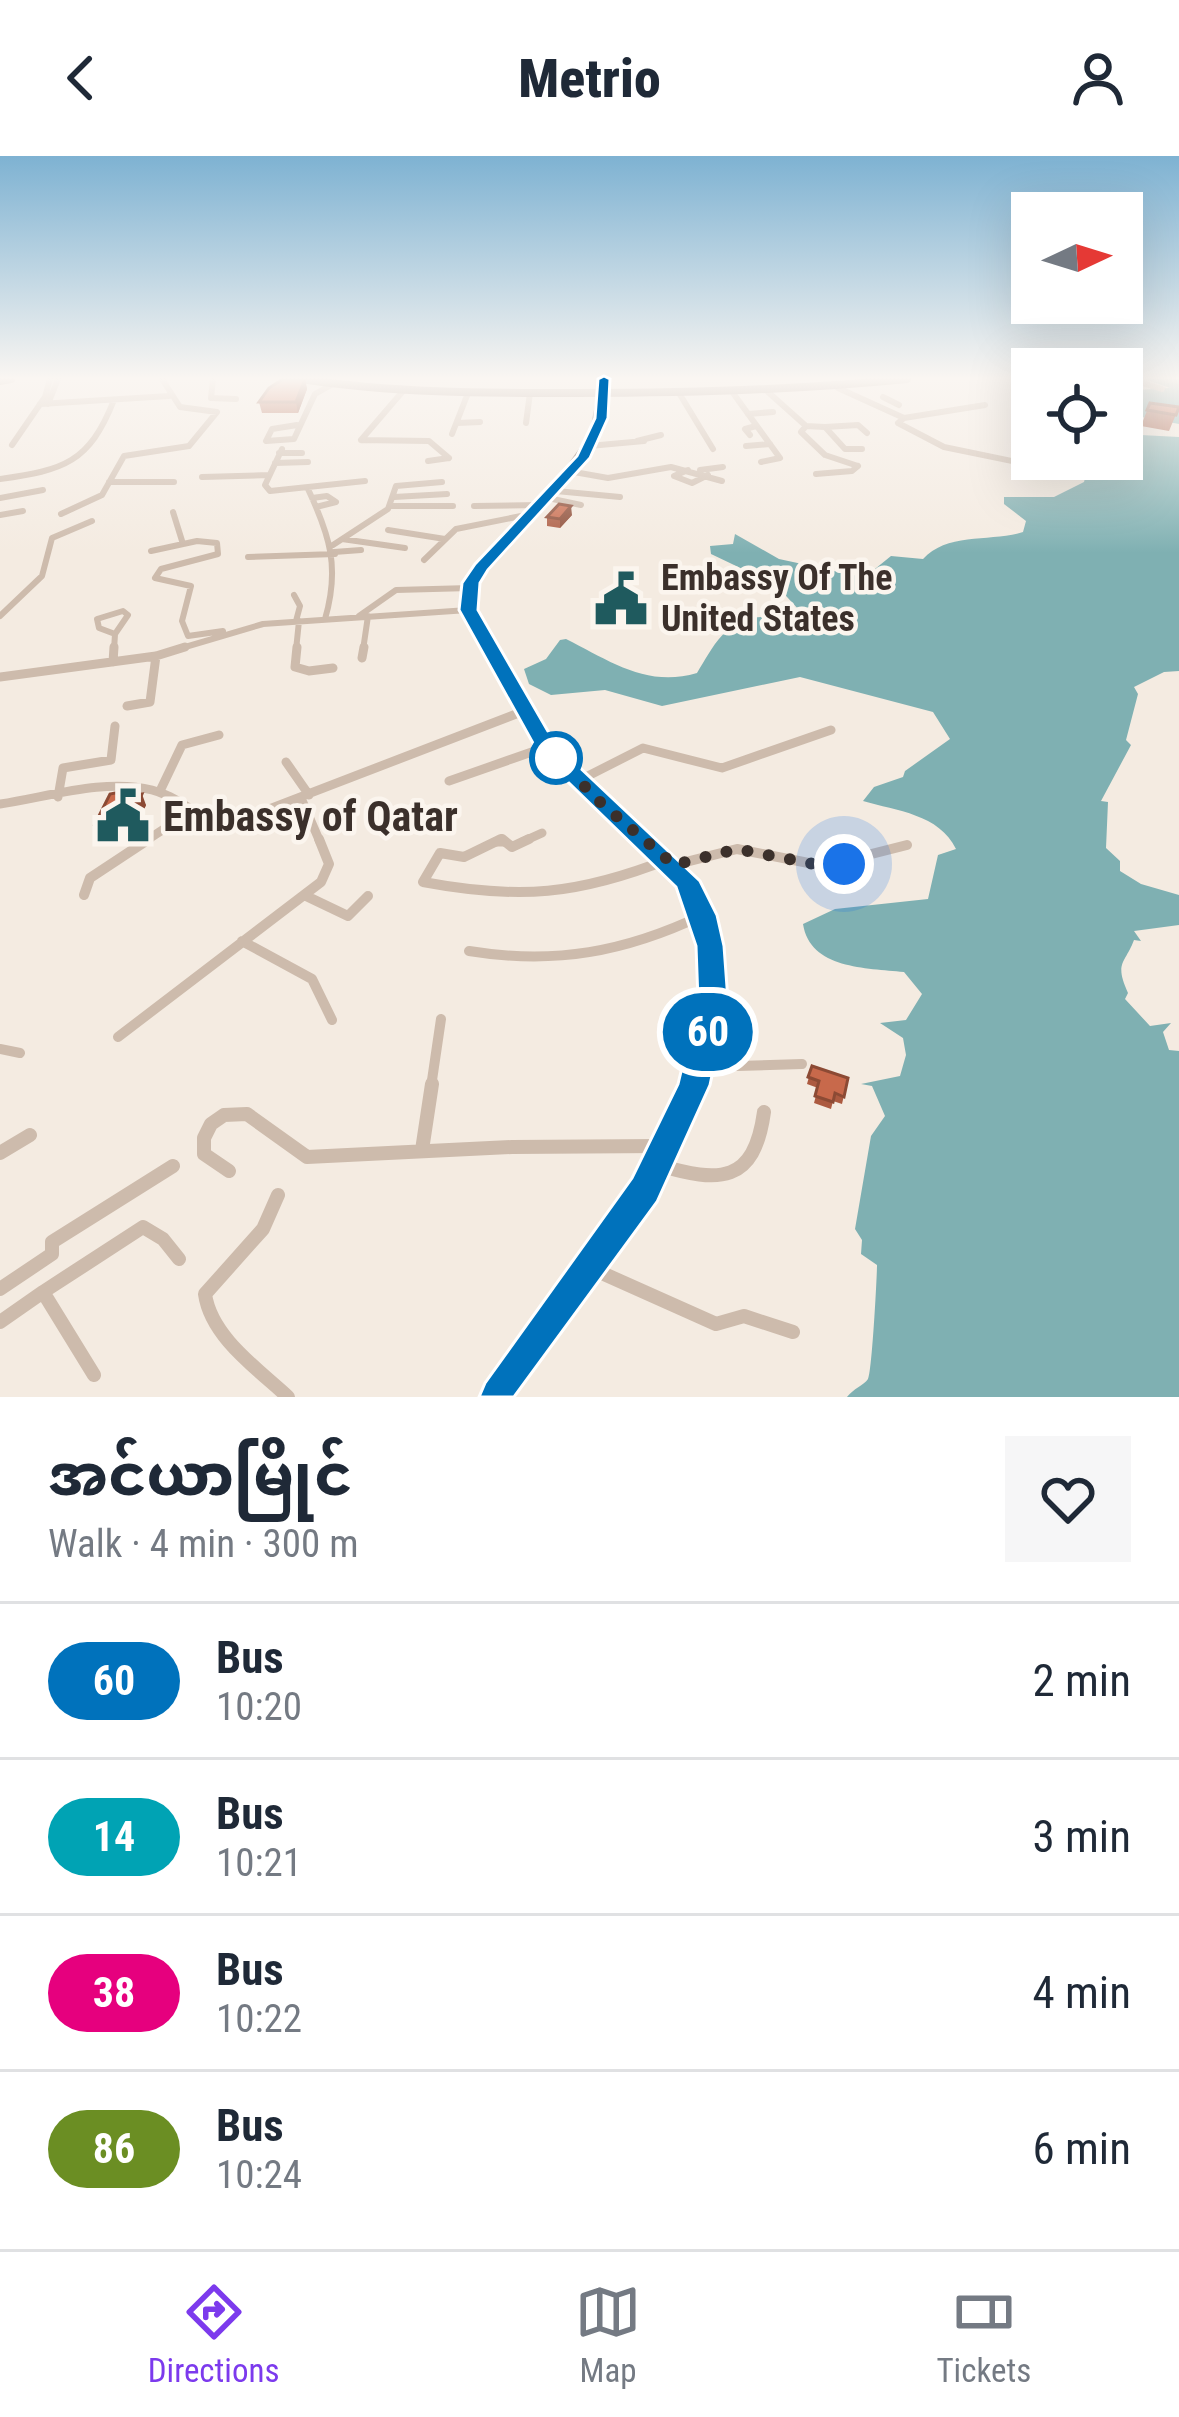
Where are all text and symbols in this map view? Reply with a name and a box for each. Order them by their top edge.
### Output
icon: back [48,45,114,111]
icon: person [1065,45,1131,111]
text: Metrio [518,47,661,110]
north arrow [1011,192,1143,324]
map controls [1011,192,1143,480]
button: locate [1011,348,1143,480]
place label: Embassy Of The United States [661,557,892,640]
public building icon: Embassy Of The United States [592,570,650,628]
unlabelled marker [531,733,581,783]
public building icon: Embassy of Qatar [94,787,152,845]
place label: Embassy of Qatar [163,792,458,841]
your location [814,834,874,894]
line badge: 60 [654,993,762,1071]
text: 60 [687,1007,729,1056]
button: heart [1005,1436,1131,1562]
text: အင်ယာမြိုင် [48,1442,353,1509]
text: Walk · 4 min · 300 m [48,1521,359,1567]
text: Bus [216,1631,284,1684]
text: 2 min [1032,1654,1131,1707]
text: 60 [93,1656,135,1705]
text: 10:20 [216,1684,302,1730]
text: Bus [216,1787,284,1840]
text: 3 min [1032,1810,1131,1863]
text: 14 [93,1812,135,1861]
text: 10:21 [216,1840,302,1886]
text: Bus [216,1943,284,1996]
text: 4 min [1032,1966,1131,2019]
text: 38 [93,1968,135,2017]
text: 10:22 [216,1996,302,2042]
text: Bus [216,2099,284,2152]
text: 6 min [1032,2122,1131,2175]
text: 86 [93,2124,135,2173]
text: 10:24 [216,2152,302,2198]
tab: Directions [148,2279,280,2390]
tab: Map [575,2279,641,2390]
tab: Tickets [936,2279,1031,2390]

